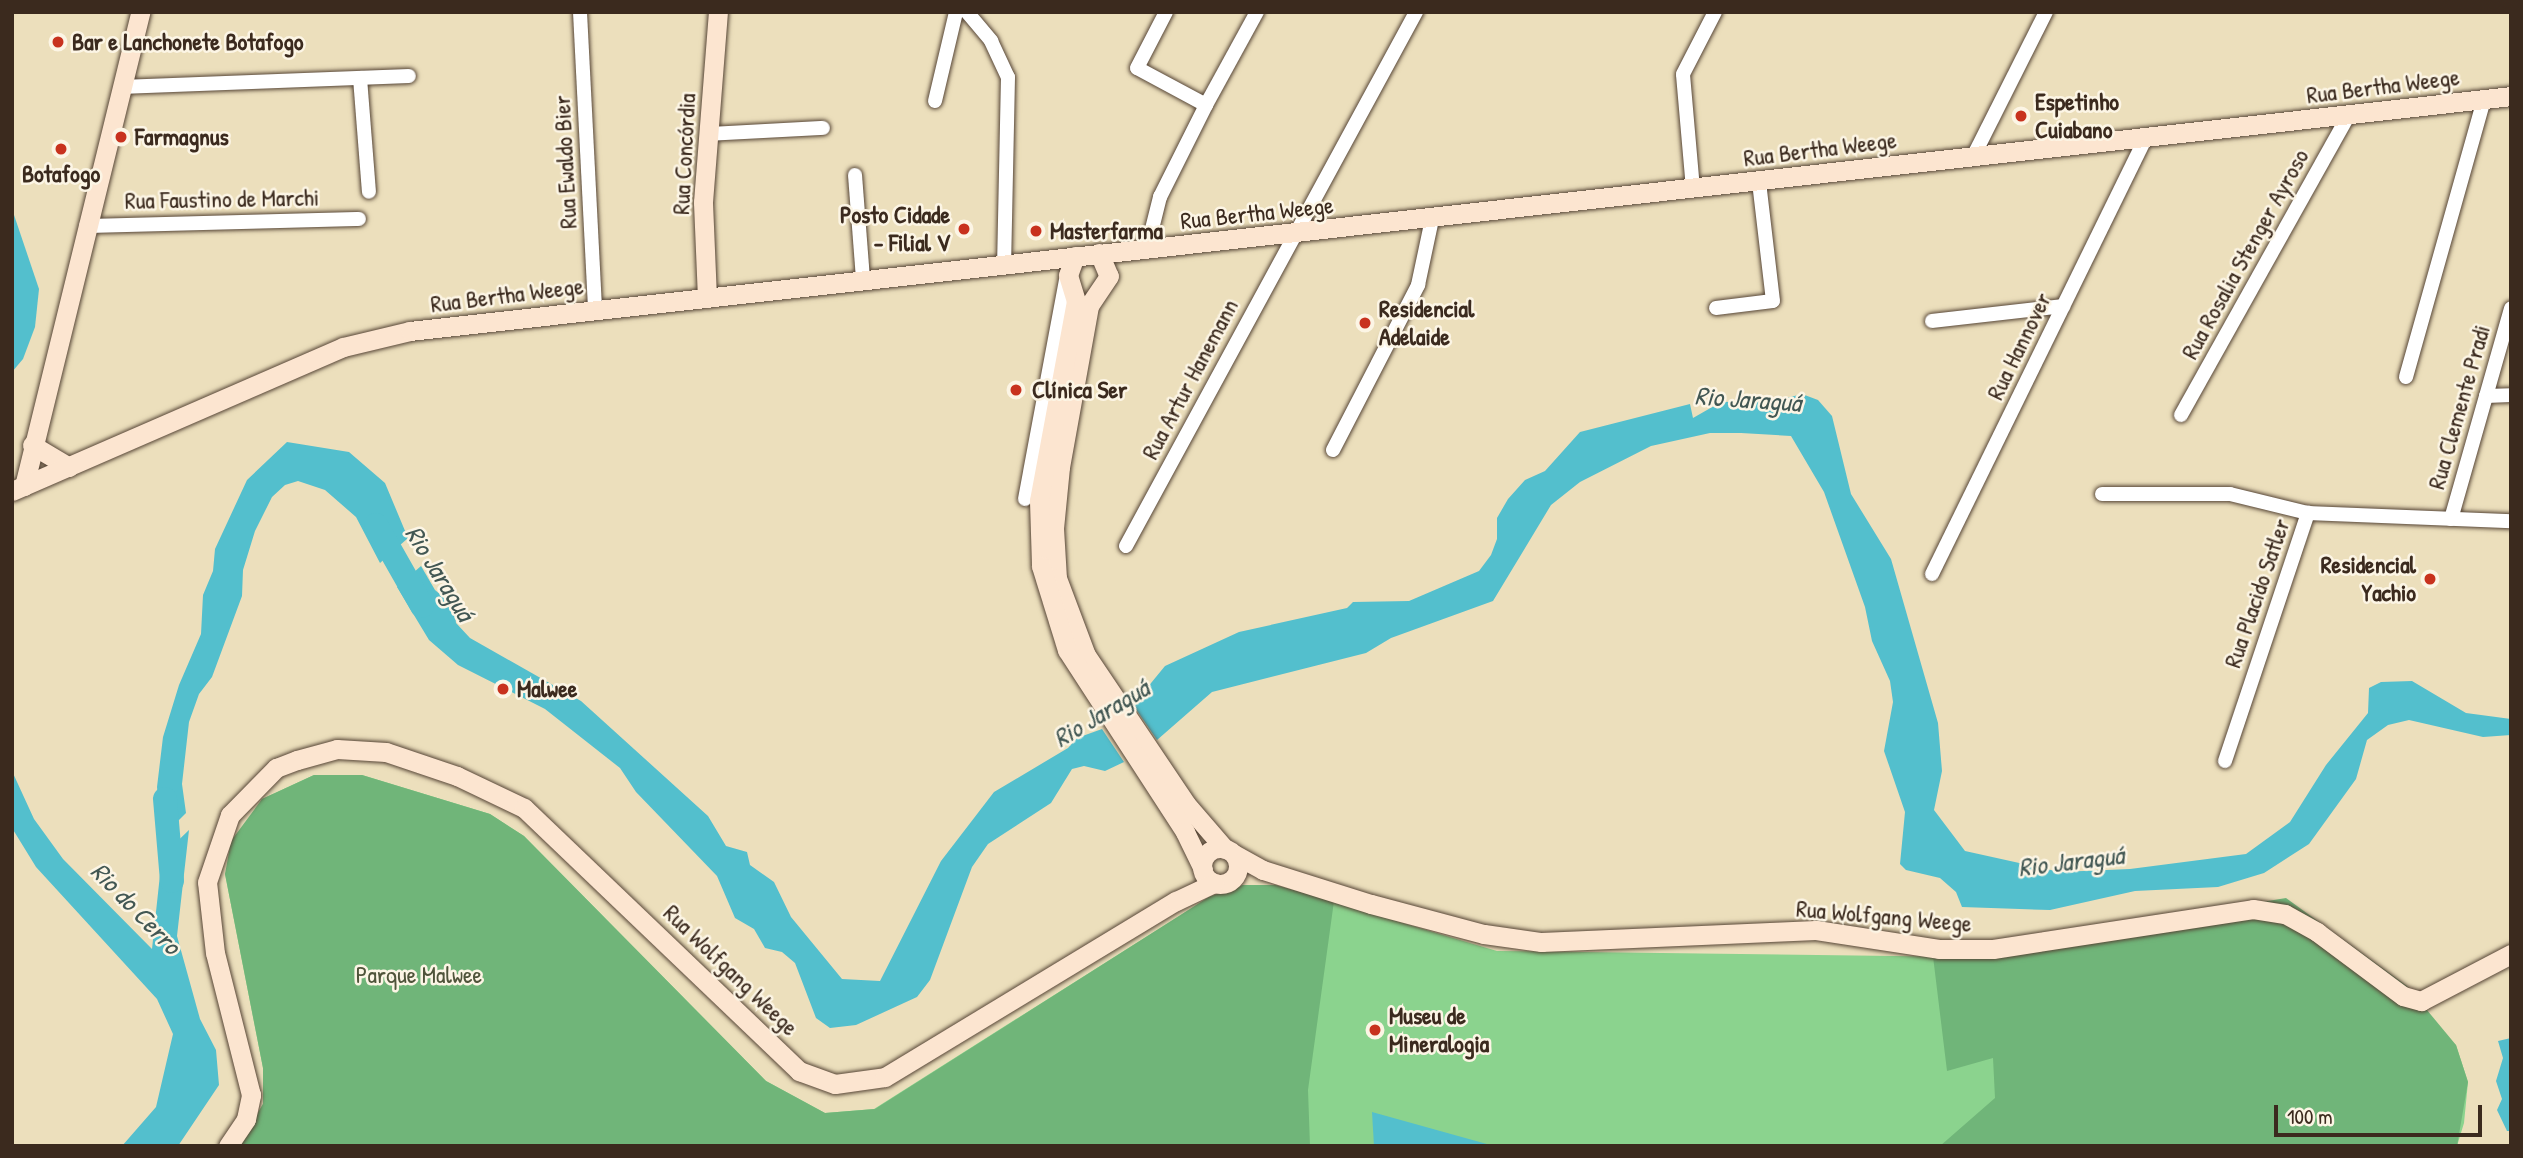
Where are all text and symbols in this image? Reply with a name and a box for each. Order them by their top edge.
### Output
place label: Bar e Lanchonete Botafogo [72,28,304,56]
marker: Bar e Lanchonete Botafogo [50,34,66,50]
street label: Rua Bertha Weege [2305,62,2461,110]
place label: Espetinho Cuiabano [2035,88,2119,144]
street label: Rua Concórdia [666,93,702,215]
street label: Rua Ewaldo Bier [547,94,583,230]
marker: Espetinho Cuiabano [2013,108,2029,124]
place label: Farmagnus [135,123,229,151]
street label: Rua Bertha Weege [1742,125,1898,173]
marker: Farmagnus [113,129,129,145]
marker: Botafogo [53,141,69,157]
street label: Rua Rosalia Stenger Ayroso [2175,144,2315,364]
place label: Botafogo [22,160,100,188]
street label: Rua Faustino de Marchi [125,183,319,215]
street label: Rua Bertha Weege [1179,191,1335,235]
place label: Posto Cidade - Filial V [840,201,950,257]
place label: Masterfarma [1050,217,1163,245]
marker: Posto Cidade - Filial V [956,221,972,237]
marker: Masterfarma [1028,223,1044,239]
street label: Rua Bertha Weege [429,271,585,319]
street label: Rua Hannover [1981,288,2057,404]
street label: Rua Artur Hanemann [1136,294,1244,464]
place label: Residencial Adelaide [1379,295,1474,351]
marker: Residencial Adelaide [1357,315,1373,331]
street label: Rua Clemente Pradi [2422,322,2496,492]
place label: Clínica Ser [1032,376,1127,404]
marker: Clínica Ser [1006,380,1026,400]
water label: Rio Jaraguá [1694,380,1802,418]
street label: Rua Placido Satler [2218,515,2296,671]
water label: Rio Jaraguá [399,520,481,626]
place label: Residencial Yachio [2321,551,2416,607]
marker: Residencial Yachio [2422,571,2438,587]
water label: Rio Jaraguá [1047,672,1155,754]
place label: Malwee [517,675,577,703]
marker: Malwee [495,681,511,697]
water label: Rio Jaraguá [2016,839,2126,883]
water label: Rio do Cerro [85,856,187,960]
street label: Rua Wolfgang Weege [1795,894,1973,938]
street label: Rua Wolfgang Weege [658,898,804,1042]
park label: Parque Malwee [356,961,482,989]
place label: Museu de Mineralogia [1389,1002,1489,1058]
marker: Museu de Mineralogia [1367,1022,1383,1038]
scale bar [2278,1092,2486,1136]
text: 100 m [2287,1102,2333,1131]

